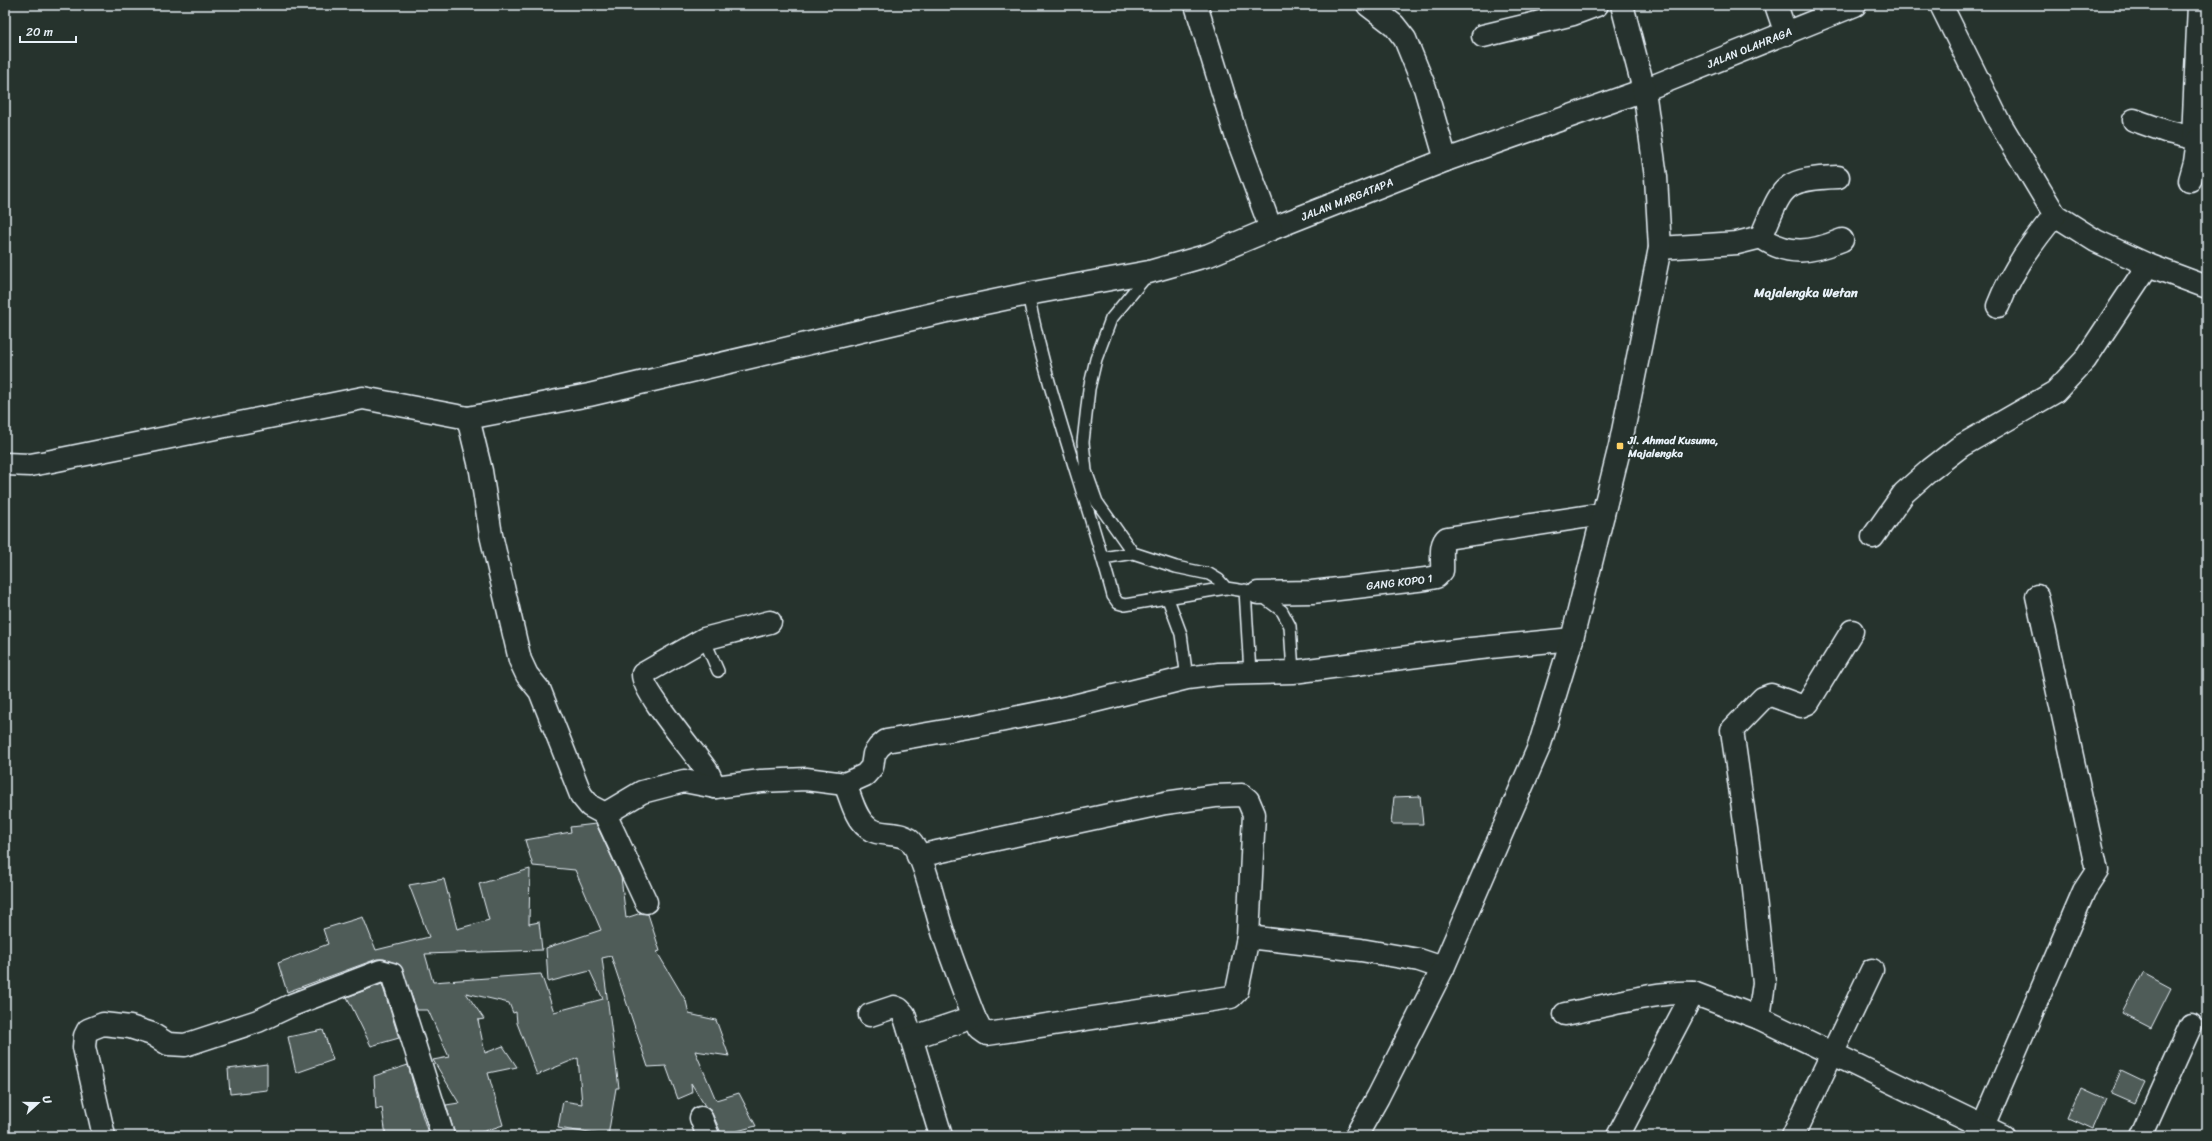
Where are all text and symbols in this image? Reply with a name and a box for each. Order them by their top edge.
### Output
scale bar [20,18,76,44]
text: 20 m [26,21,53,43]
street label: JALAN OLAHRAGA [1703,22,1795,74]
street label: JALAN MARGATAPA [1297,172,1396,226]
district label: Majalengka Wetan [1753,281,1859,304]
place label: Jl. Ahmad Kusuma, Majalengka [1627,431,1719,463]
marker: Jl. Ahmad Kusuma, Majalengka [1615,441,1625,451]
street label: GANG KOPO 1 [1365,568,1435,595]
north arrow [18,1083,58,1123]
text: U [37,1093,57,1107]

